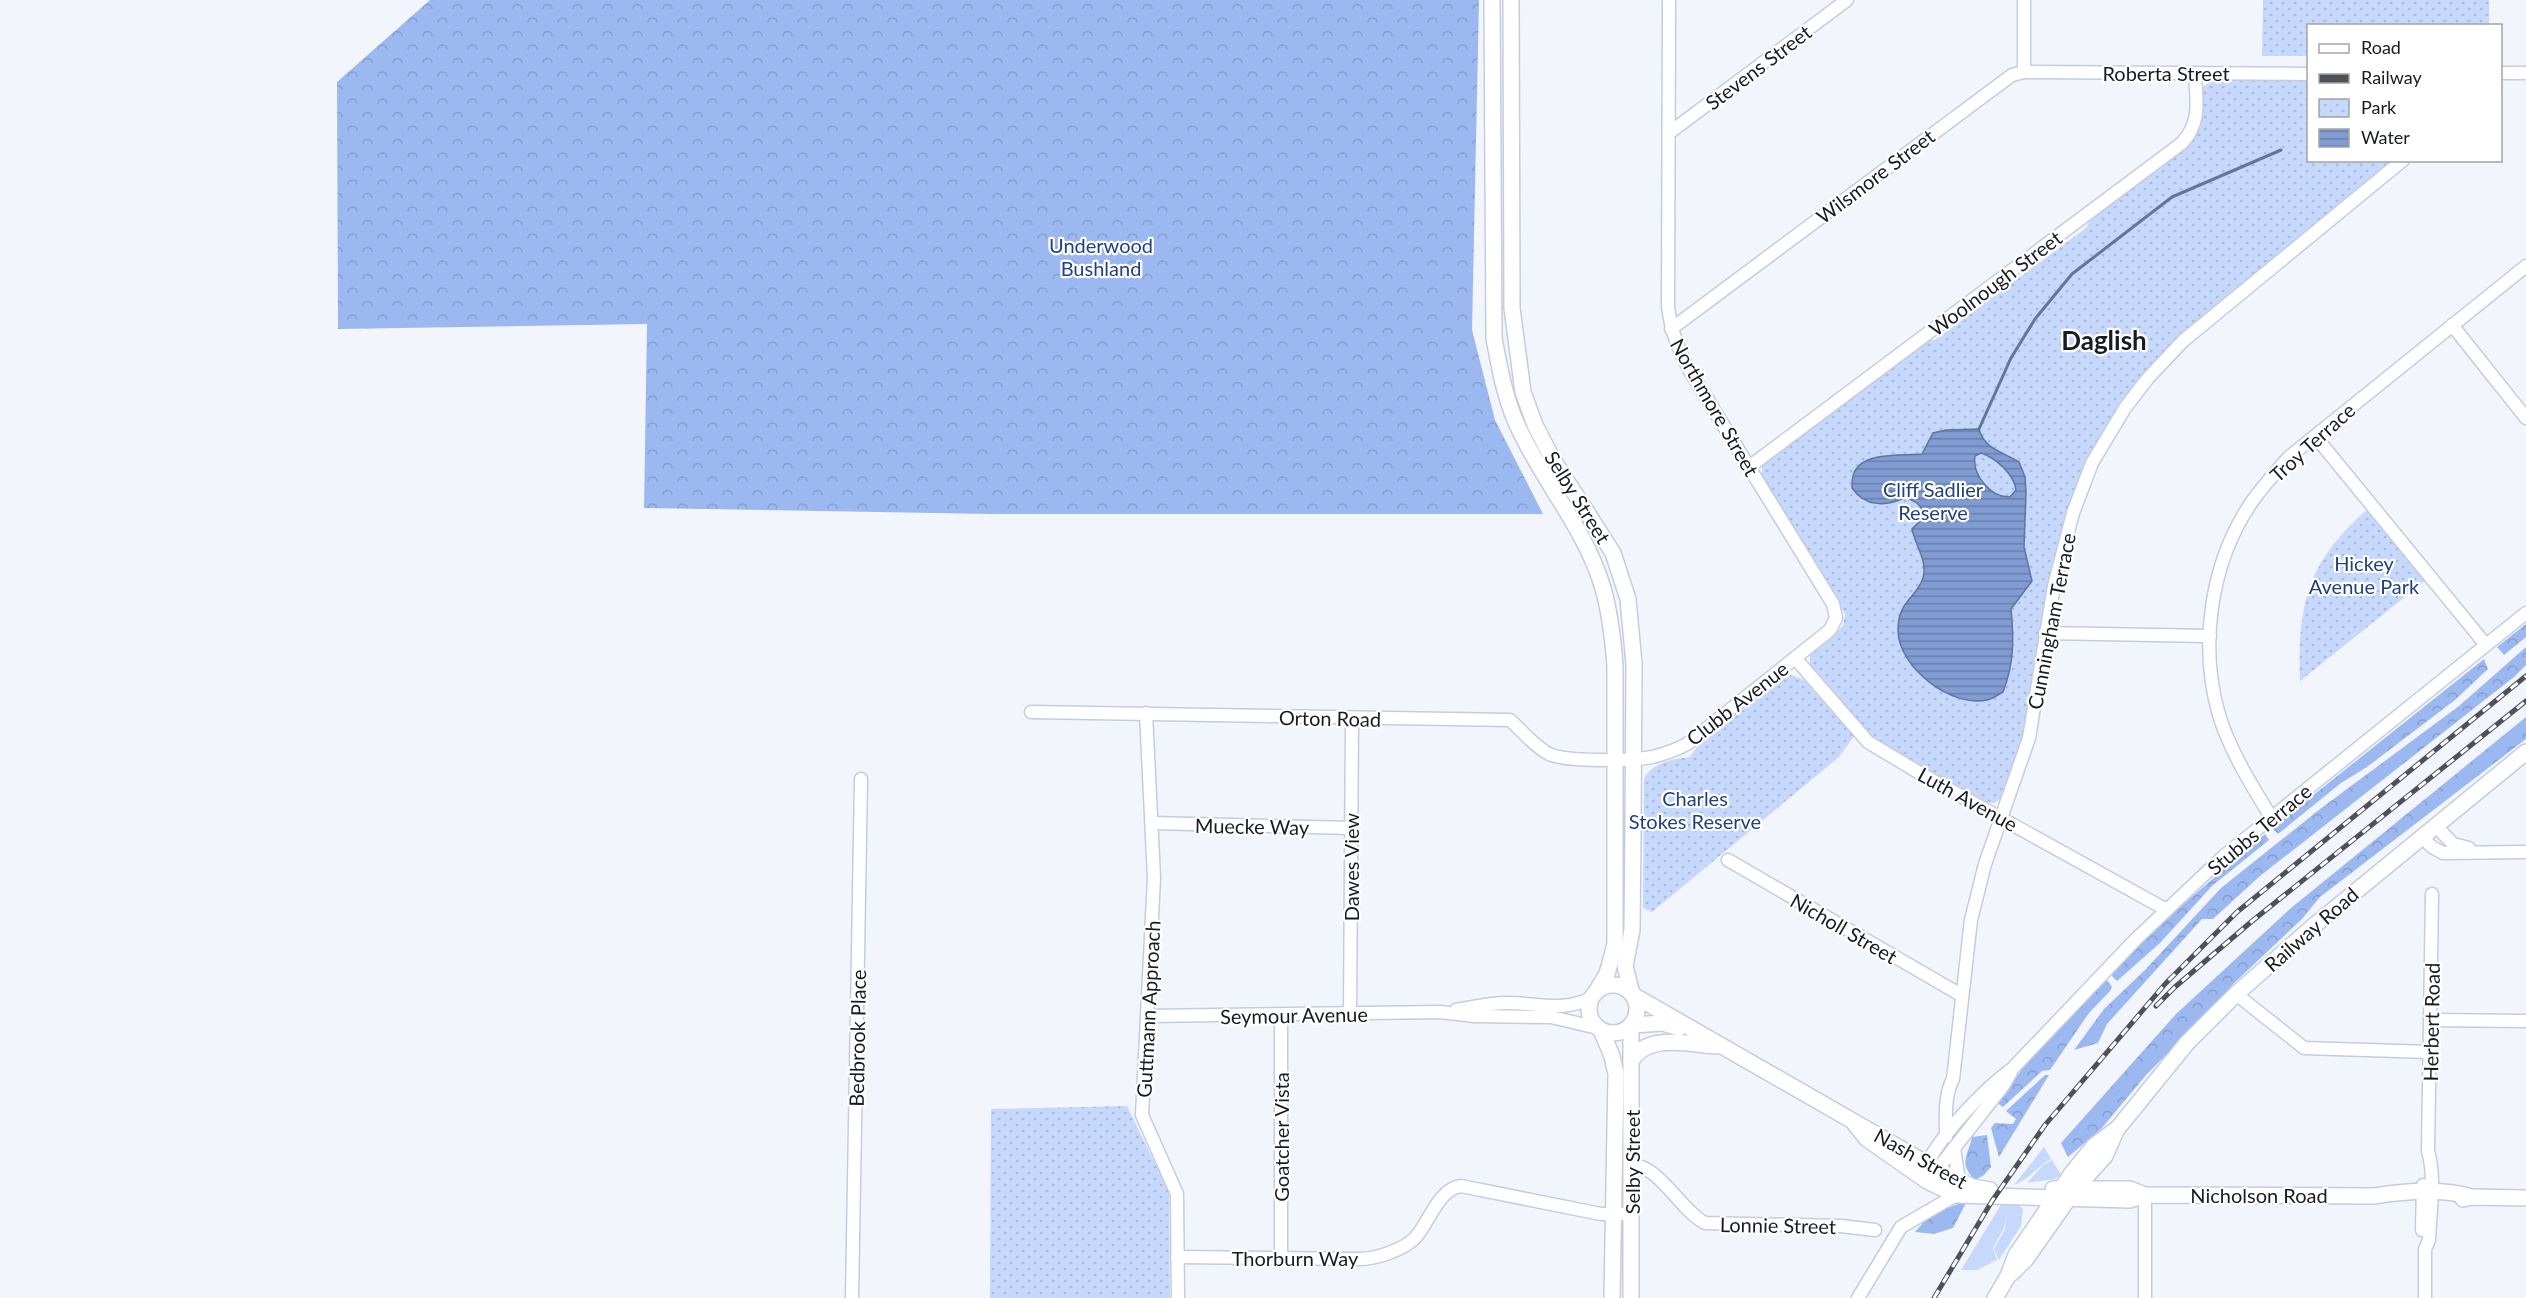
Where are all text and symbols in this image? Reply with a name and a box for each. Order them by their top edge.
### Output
street label: Stevens Street [1700,19,1816,115]
legend [2307,24,2502,162]
text: Road [2361,36,2401,58]
street label: Roberta Street [2102,61,2230,85]
text: Railway [2361,66,2422,88]
text: Park [2361,96,2397,118]
street label: Wilsmore Street [1811,124,1939,228]
text: Water [2361,126,2410,148]
street label: Woolnough Street [1924,225,2066,341]
park label: Underwood Bushland [1049,233,1153,280]
district label: Daglish [2061,324,2147,356]
street label: Northmore Street [1666,334,1764,480]
street label: Troy Terrace [2265,398,2359,486]
street label: Selby Street [1540,446,1616,548]
park label: Cliff Sadlier Reserve [1883,477,1984,524]
street label: Cunningham Terrace [2022,531,2080,711]
park label: Hickey Avenue Park [2309,551,2420,598]
street label: Clubb Avenue [1681,656,1793,750]
street label: Orton Road [1279,705,1381,731]
street label: Luth Avenue [1914,762,2022,836]
street label: Stubbs Terrace [2202,779,2316,879]
park label: Charles Stokes Reserve [1629,786,1761,833]
street label: Dawes View [1339,812,1363,921]
street label: Muecke Way [1195,813,1310,839]
street label: Railway Road [2259,882,2363,976]
street label: Nicholl Street [1786,888,1902,968]
street label: Guttmann Approach [1131,920,1165,1098]
street label: Herbert Road [2418,963,2444,1081]
street label: Bedbrook Place [844,969,870,1107]
street label: Seymour Avenue [1220,1002,1368,1028]
street label: Goatcher Vista [1269,1072,1293,1202]
street label: Selby Street [1620,1110,1644,1214]
street label: Nash Street [1870,1123,1972,1193]
street label: Nicholson Road [2190,1183,2328,1207]
street label: Lonnie Street [1720,1212,1836,1238]
street label: Thorburn Way [1232,1246,1359,1270]

